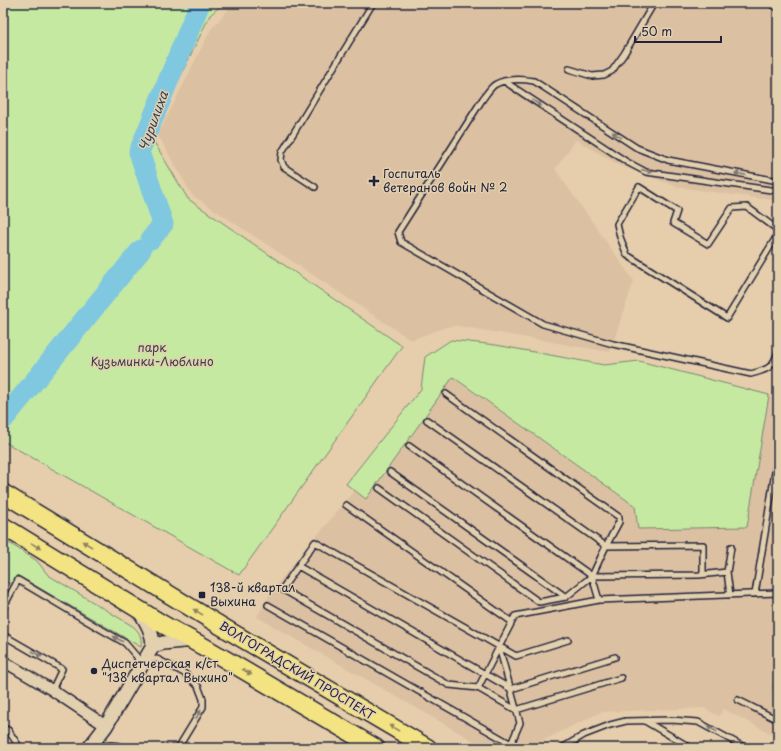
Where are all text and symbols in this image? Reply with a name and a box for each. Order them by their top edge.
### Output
scale bar [635,18,721,44]
text: 50 m [641,22,672,40]
water label: Чурилиха [133,88,172,153]
one-way arrow [532,99,542,107]
one-way arrow [612,131,622,139]
place label: Госпиталь ветеранов войн № 2 [383,164,507,196]
one-way arrow [641,168,653,174]
one-way arrow [734,171,746,177]
marker: Госпиталь ветеранов войн № 2 [368,175,380,187]
park label: парк Кузьминки-Люблино [90,338,214,370]
one-way arrow [81,541,93,548]
one-way arrow [30,543,42,550]
place label: 138-й квартал Выхина [210,578,295,610]
marker: 138-й квартал Выхина [197,590,207,600]
one-way arrow [193,608,203,616]
street label: ВОЛГОГРАДСКИЙ ПРОСПЕКТ [216,616,380,724]
one-way arrow [112,636,124,643]
one-way arrow [31,651,43,658]
place label: Диспетчерская к/ст "138 квартал Выхино" [101,654,233,686]
marker: Диспетчерская к/ст "138 квартал Выхино" [89,666,99,676]
one-way arrow [241,668,253,675]
one-way arrow [195,709,202,721]
one-way arrow [388,725,400,732]
one-way arrow [706,726,718,733]

